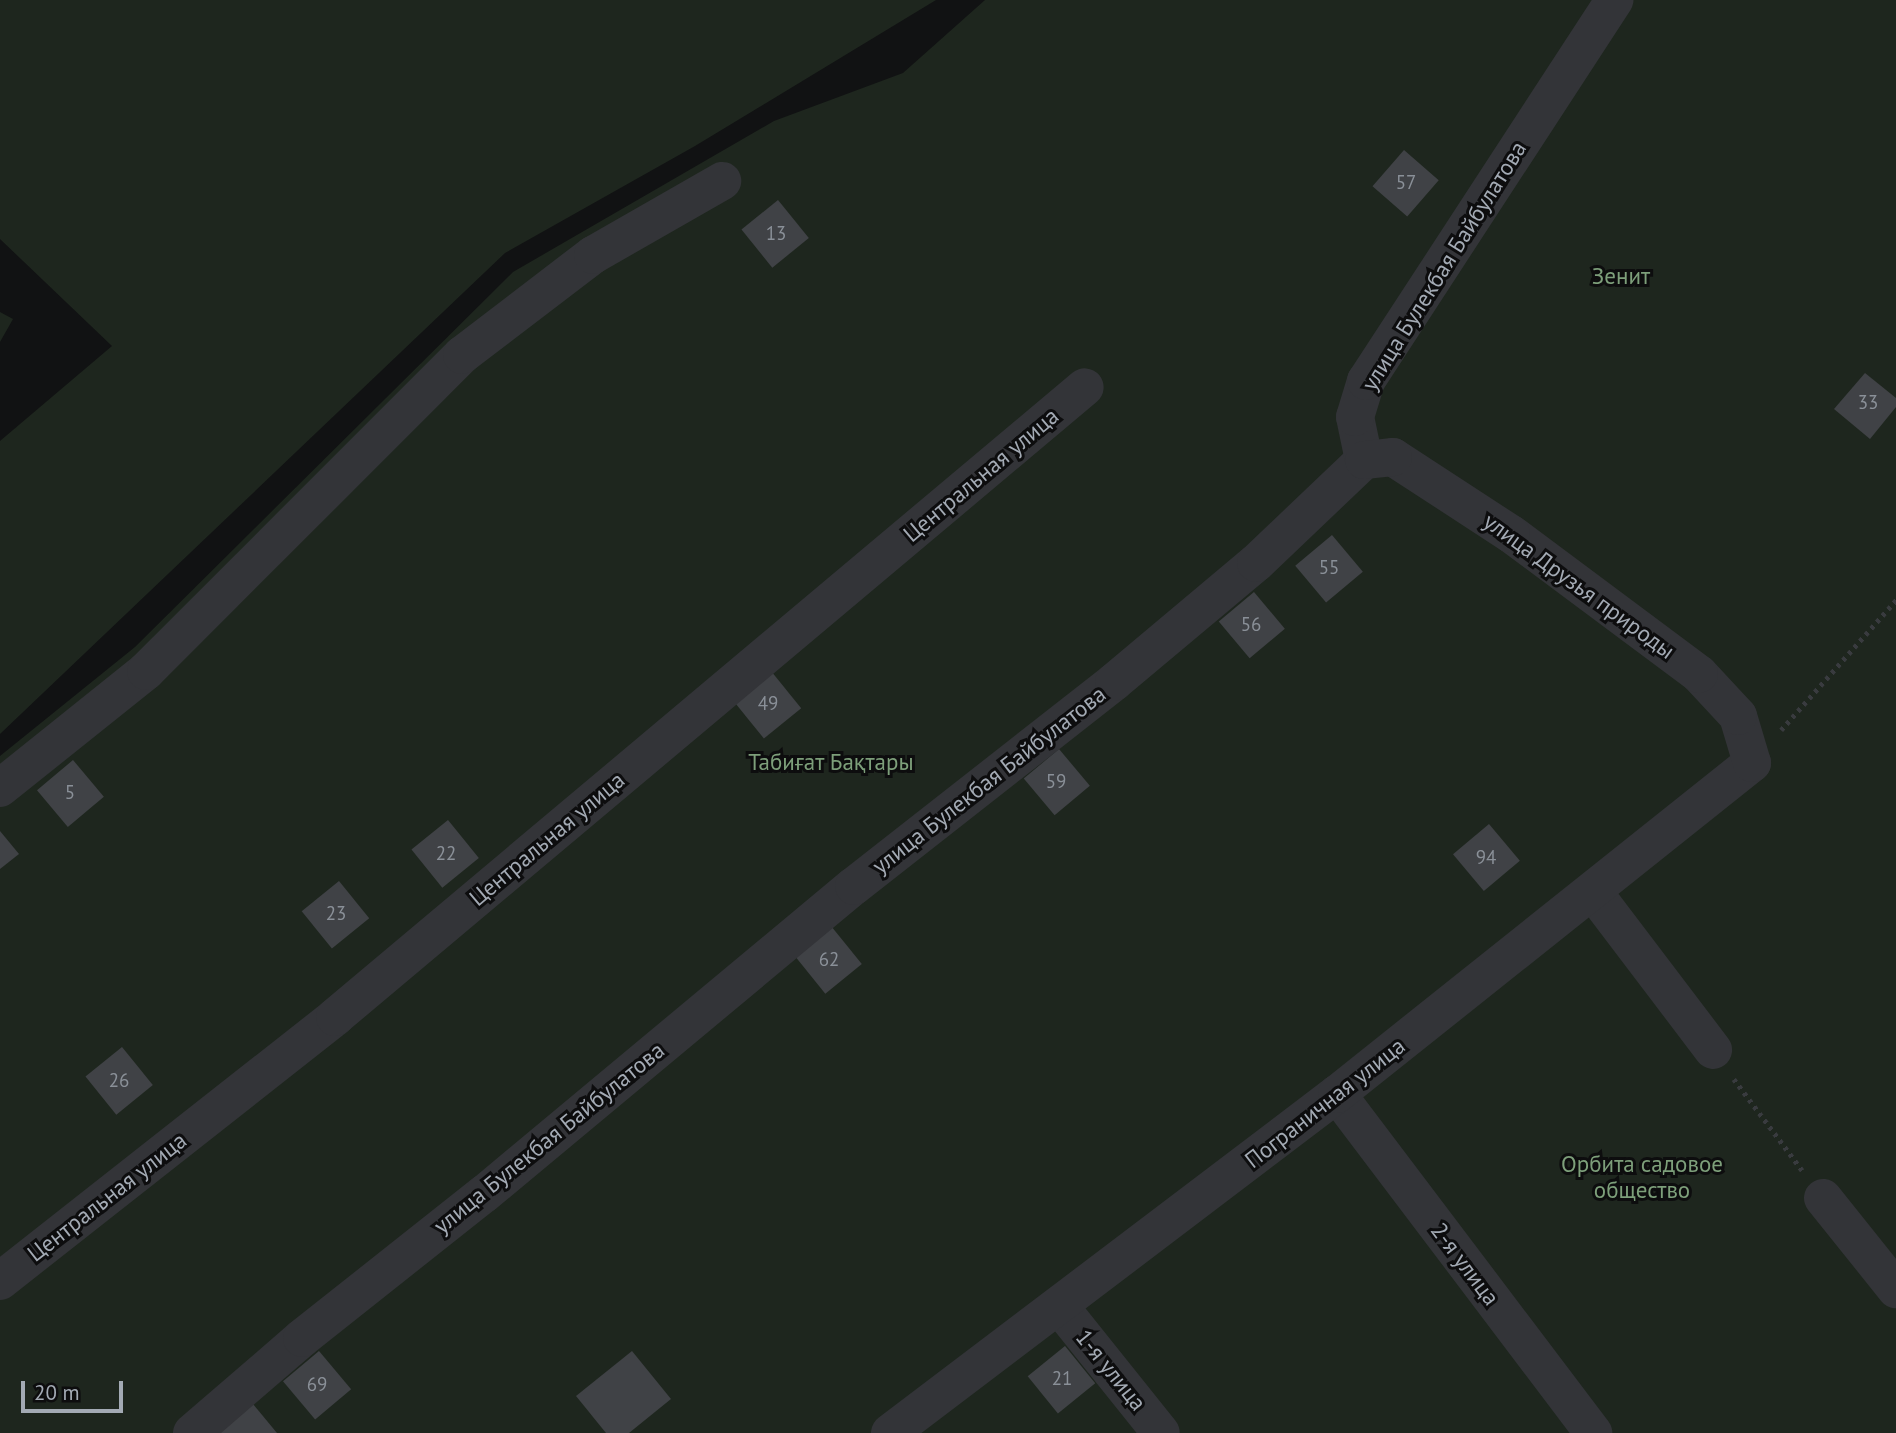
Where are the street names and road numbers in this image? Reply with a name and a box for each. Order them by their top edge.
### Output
street label: улица Булекбая Байбулатова [1356,136,1532,396]
street label: Центральная улица [898,402,1064,548]
street label: улица Друзья природы [1478,507,1680,665]
street label: улица Булекбая Байбулатова [867,680,1111,880]
street label: Центральная улица [464,766,630,912]
street label: Пограничная улица [1239,1032,1411,1174]
street label: улица Булекбая Байбулатова [428,1036,670,1240]
street label: Центральная улица [22,1126,192,1268]
street label: 2-я улица [1425,1217,1505,1311]
street label: 1-я улица [1070,1324,1152,1416]

